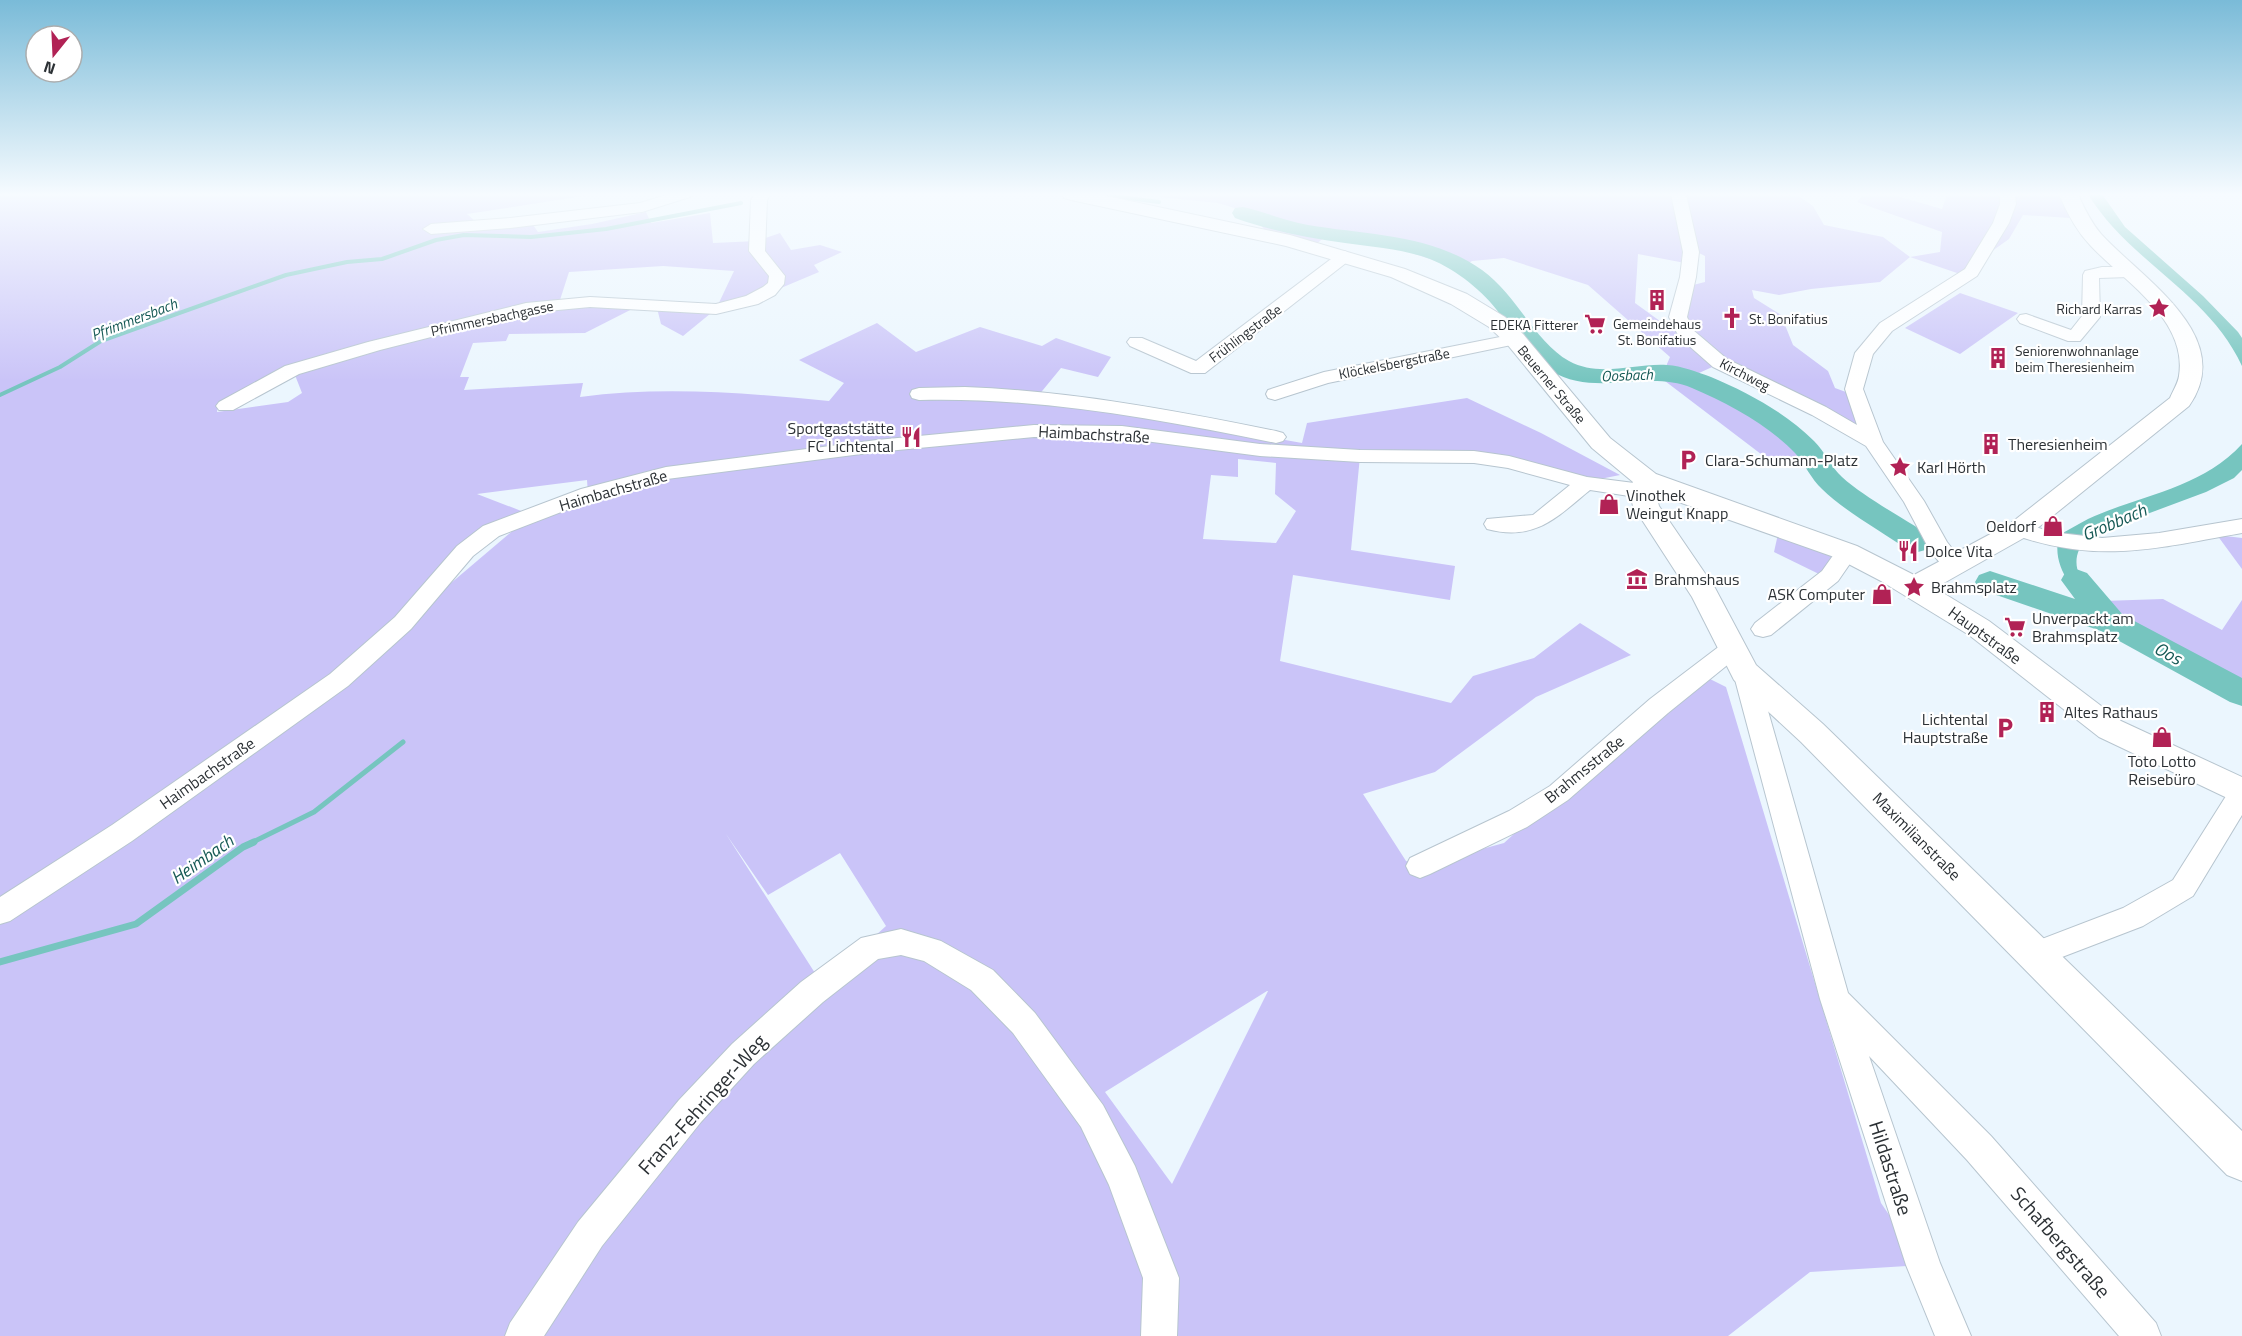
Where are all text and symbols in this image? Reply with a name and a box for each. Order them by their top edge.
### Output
north arrow [24,24,84,84]
text: N [40,55,58,81]
building icon: Gemeindehaus St. Bonifatius [1645,288,1669,312]
water label: Pfrimmersbach [88,292,181,346]
street label: Pfrimmersbachgasse [429,295,555,341]
place icon: Richard Karras [2147,296,2171,320]
place label: Richard Karras [2056,298,2142,319]
street label: Frühlingstraße [1204,299,1286,367]
church icon: St. Bonifatius [1720,306,1744,330]
place label: St. Bonifatius [1749,308,1828,329]
supermarket icon: EDEKA Fitterer [1583,312,1607,336]
place label: Gemeindehaus St. Bonifatius [1613,313,1701,350]
place label: EDEKA Fitterer [1490,314,1578,335]
street label: Beuerner Straße [1513,340,1591,428]
place label: Seniorenwohnanlage beim Theresienheim [2015,340,2139,377]
street label: Klöckelsbergstraße [1337,342,1451,384]
building icon: Seniorenwohnanlage beim Theresienheim [1986,346,2010,370]
street label: Kirchweg [1716,352,1774,396]
water label: Oosbach [1601,363,1654,387]
place label: Sportgaststätte FC Lichtental [788,416,894,458]
street label: Haimbachstraße [1038,419,1150,449]
restaurant icon: Sportgaststätte FC Lichtental [899,425,923,449]
building icon: Theresienheim [1979,432,2003,456]
place label: Theresienheim [2008,432,2108,456]
parking icon: Clara-Schumann-Platz [1676,448,1700,472]
place label: Clara-Schumann-Platz [1705,448,1858,472]
place icon: Karl Hörth [1888,455,1912,479]
place label: Karl Hörth [1917,455,1986,479]
street label: Haimbachstraße [556,463,670,517]
place label: Vinothek Weingut Knapp [1626,483,1728,525]
shop icon: Vinothek Weingut Knapp [1597,492,1621,516]
water label: Grobbach [2077,496,2151,548]
place label: Oeldorf [1986,514,2037,538]
shop icon: Oeldorf [2041,514,2065,538]
restaurant icon: Dolce Vita [1896,539,1920,563]
place label: Dolce Vita [1925,539,1992,563]
museum icon: Brahmshaus [1625,567,1649,591]
place label: Brahmshaus [1654,567,1739,591]
place icon: Brahmsplatz [1902,575,1926,599]
place label: Brahmsplatz [1931,575,2017,599]
place label: ASK Computer [1768,582,1865,606]
shop icon: ASK Computer [1870,582,1894,606]
street label: Hauptstraße [1943,600,2027,670]
place label: Unverpackt am Brahmsplatz [2032,606,2134,648]
supermarket icon: Unverpackt am Brahmsplatz [2003,615,2027,639]
water label: Oos [2149,635,2188,672]
building icon: Altes Rathaus [2035,700,2059,724]
place label: Altes Rathaus [2064,700,2158,724]
place label: Lichtental Hauptstraße [1903,707,1988,749]
parking icon: Lichtental Hauptstraße [1993,716,2017,740]
shop icon: Toto Lotto Reisebüro [2150,725,2174,749]
street label: Brahmsstraße [1539,729,1629,809]
street label: Haimbachstraße [154,731,260,815]
place label: Toto Lotto Reisebüro [2128,749,2196,791]
street label: Maximilianstraße [1867,786,1967,886]
water label: Heimbach [165,827,240,891]
street label: Franz-Fehringer-Weg [630,1027,774,1181]
street label: Hildastraße [1861,1117,1921,1219]
street label: Schafbergstraße [2004,1179,2118,1305]

